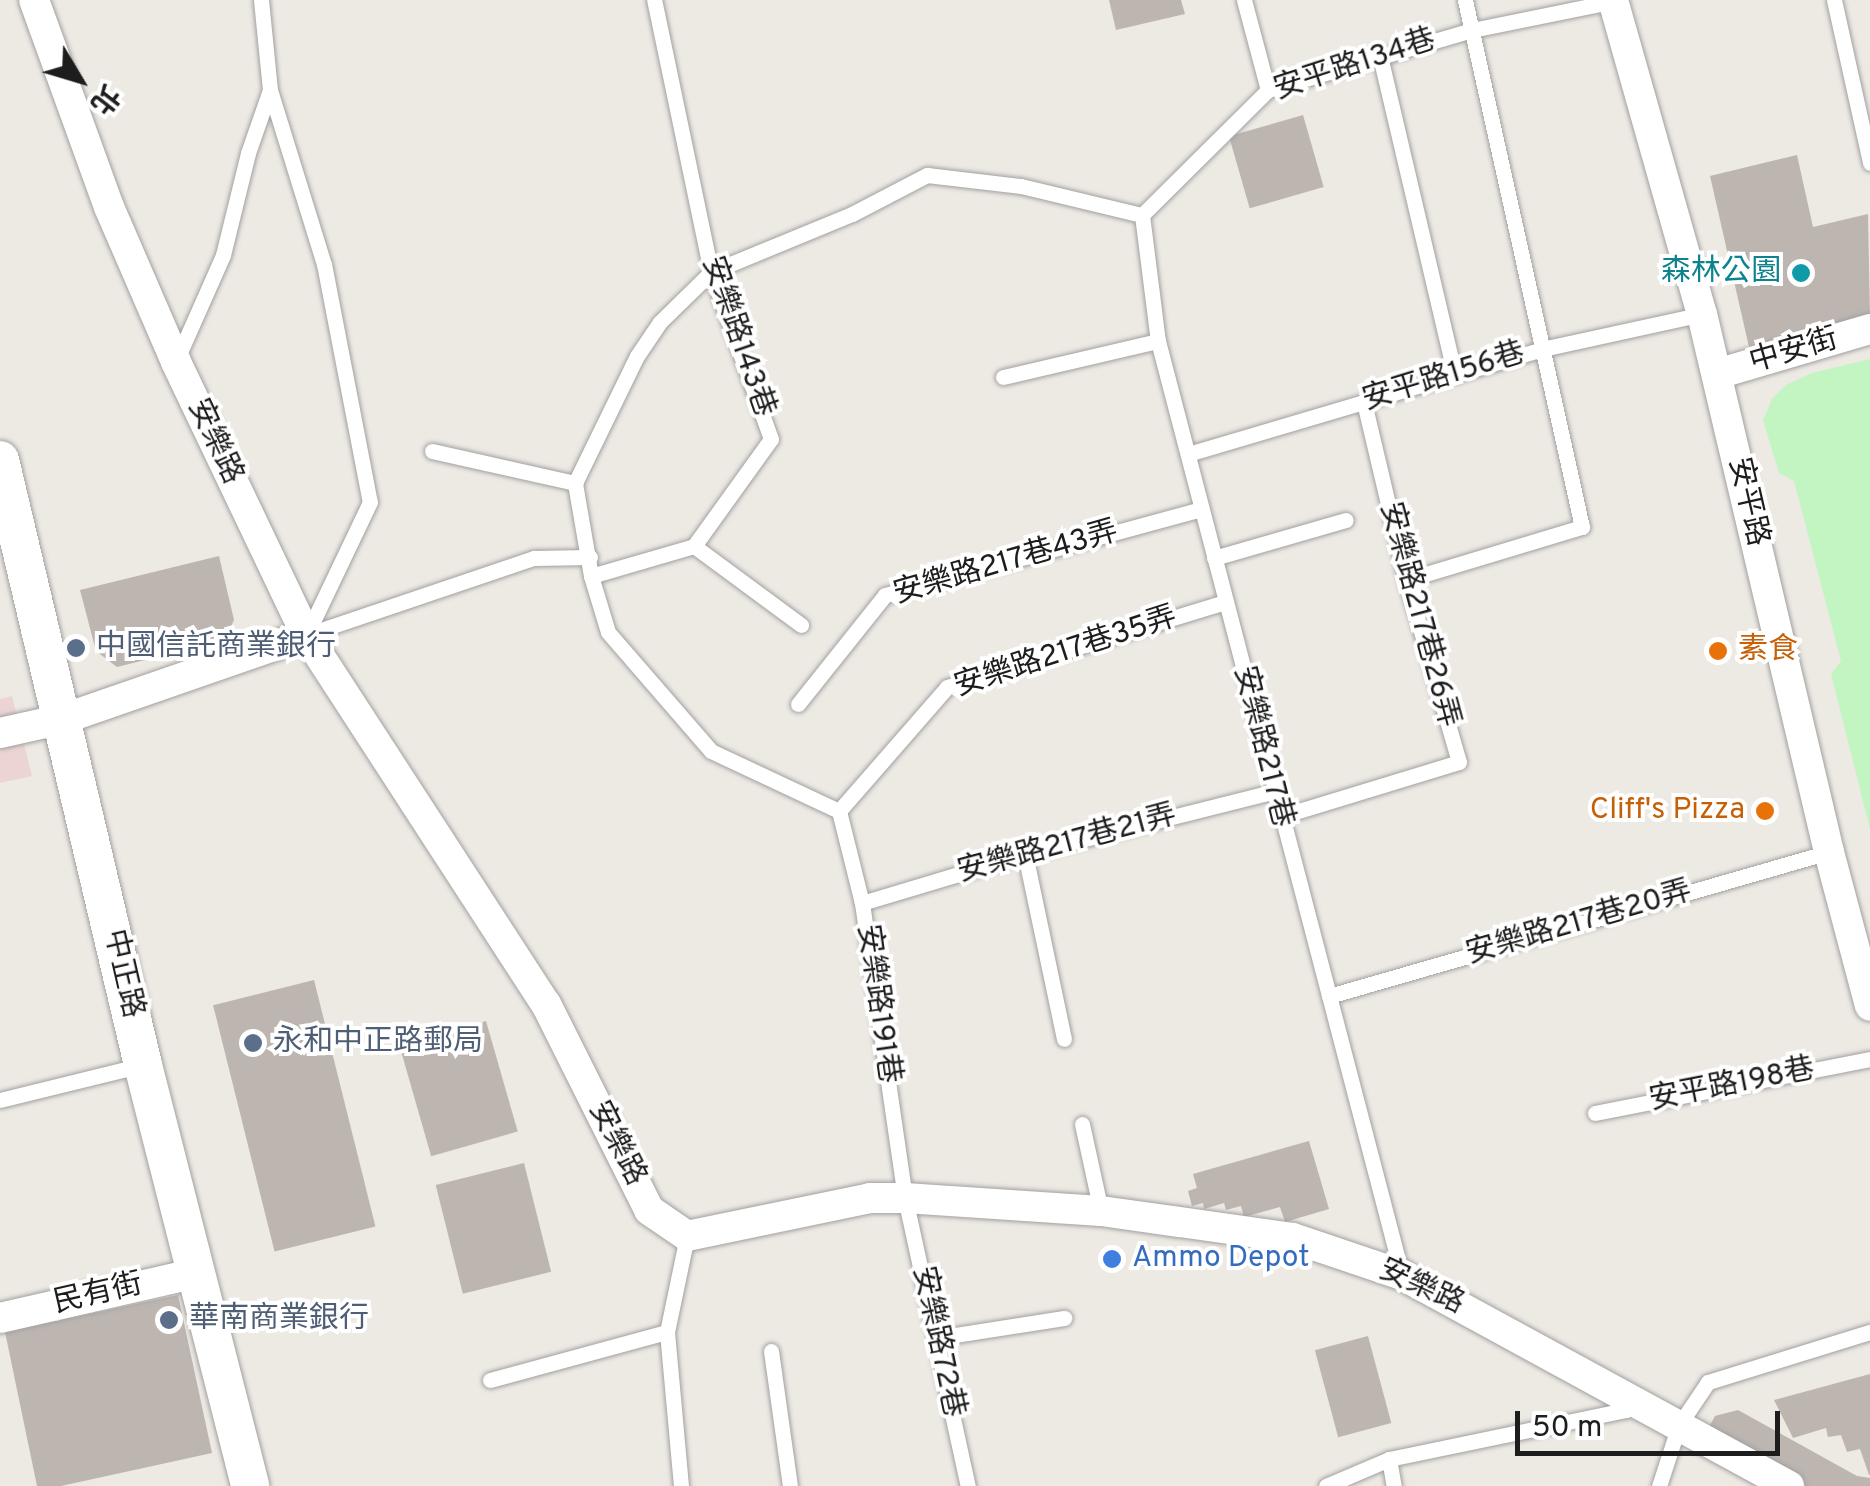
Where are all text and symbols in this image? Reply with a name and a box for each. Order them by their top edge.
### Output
street label: 安平路134巷 [1270,23,1440,109]
north arrow [30,30,130,130]
text: 北 [81,76,126,121]
street label: 安樂路143巷 [693,252,781,422]
place label: 森林公園 [1661,255,1781,291]
marker: 森林公園 [1790,262,1812,284]
street label: 中安街 [1746,322,1842,382]
street label: 安平路156巷 [1359,336,1529,420]
street label: 安樂路 [179,394,249,490]
street label: 安平路 [1719,454,1775,550]
street label: 安樂路217巷26弄 [1371,499,1465,731]
street label: 安樂路217巷43弄 [890,515,1122,613]
street label: 安樂路217巷35弄 [950,600,1182,706]
place label: 中國信託商業銀行 [96,630,336,666]
place label: 素食 [1738,633,1798,669]
marker: 中國信託商業銀行 [65,637,87,659]
marker: 素食 [1707,640,1729,662]
street label: 安樂路217巷 [1225,663,1299,831]
place label: Cliff's Pizza [1590,793,1745,829]
street label: 安樂路217巷21弄 [954,799,1180,891]
marker: Cliff's Pizza [1754,800,1776,822]
street label: 安樂路217巷20弄 [1462,875,1696,973]
street label: 安樂路191巷 [848,922,906,1086]
street label: 中正路 [94,926,150,1022]
place label: 永和中正路郵局 [273,1025,483,1061]
marker: 永和中正路郵局 [242,1032,264,1054]
street label: 安平路198巷 [1646,1052,1818,1120]
street label: 安樂路 [580,1096,652,1192]
place label: Ammo Depot [1132,1241,1310,1277]
marker: Ammo Depot [1101,1248,1123,1270]
street label: 安樂路 [1373,1253,1469,1323]
street label: 安樂路72巷 [903,1263,971,1421]
street label: 民有街 [50,1267,146,1323]
place label: 華南商業銀行 [189,1302,369,1338]
marker: 華南商業銀行 [158,1309,180,1331]
scale bar [1520,1391,1785,1453]
text: 50 m [1532,1410,1602,1447]

